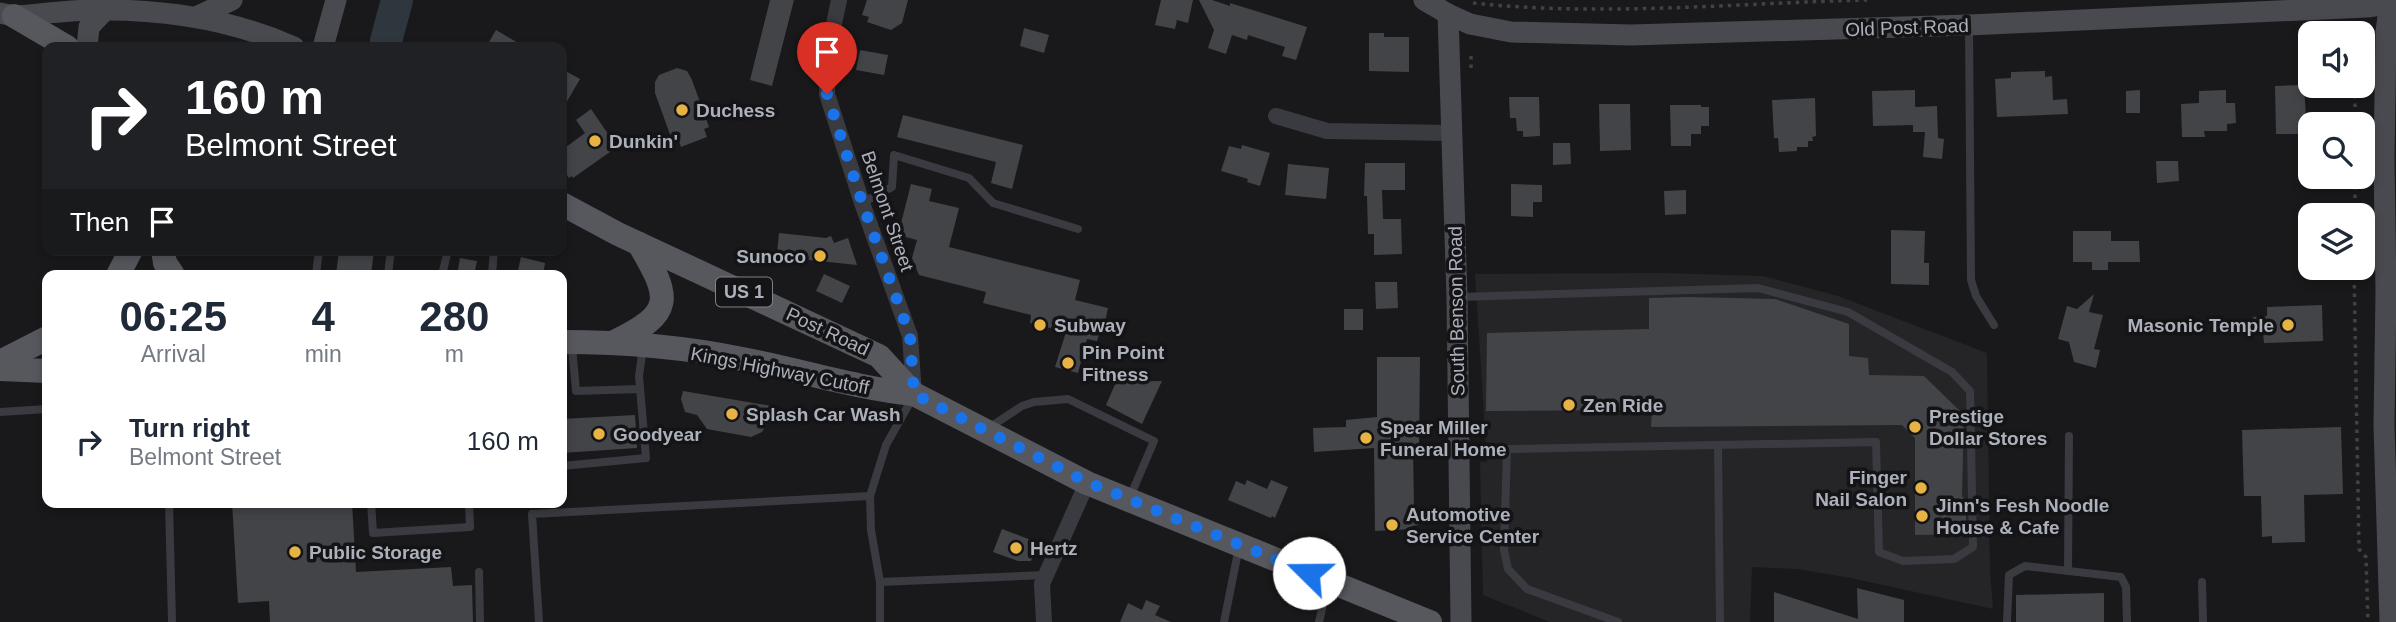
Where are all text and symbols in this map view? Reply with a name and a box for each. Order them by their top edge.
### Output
street label: Old Post Road [1845,15,1969,40]
map controls [2298,21,2375,280]
button: sound [2298,21,2375,98]
pin [797,22,857,94]
icon: arrive [808,33,846,71]
icon: right [70,70,161,161]
text: 160 m [185,70,324,124]
place label: Duchess [696,100,775,121]
marker: Duchess [674,102,690,118]
button: search [2298,112,2375,189]
text: Belmont Street [185,127,397,163]
place label: Dunkin' [609,131,678,152]
marker: Dunkin' [587,133,603,149]
street label: Belmont Street [857,148,918,275]
icon: arrive [143,203,181,241]
button: layers [2298,203,2375,280]
text: Then [70,207,129,237]
street label: South Benson Road [1445,226,1468,396]
place label: Sunoco [736,246,806,267]
marker: Sunoco [812,248,828,264]
road number: US 1 [716,278,772,306]
text: 06:25 [120,293,227,340]
text: 4 [311,293,335,340]
text: 280 [419,293,489,340]
street label: Post Road [783,303,872,360]
place label: Subway [1054,315,1126,336]
place label: Masonic Temple [2128,315,2274,336]
marker: Subway [1032,317,1048,333]
marker: Masonic Temple [2280,317,2296,333]
text: Arrival [141,341,206,367]
text: min [305,341,342,367]
text: m [445,341,464,367]
place label: Pin Point Fitness [1082,342,1165,385]
street label: Kings Highway Cutoff [689,343,872,398]
marker: Pin Point Fitness [1060,355,1076,371]
place label: Zen Ride [1583,395,1663,416]
marker: Zen Ride [1561,397,1577,413]
place label: Splash Car Wash [746,404,901,425]
marker: Splash Car Wash [724,406,740,422]
place label: Prestige Dollar Stores [1929,406,2047,449]
text: Turn right [129,413,250,443]
place label: Spear Miller Funeral Home [1380,417,1507,460]
marker: Prestige Dollar Stores [1907,419,1923,435]
icon: right [70,423,108,461]
place label: Goodyear [613,424,702,445]
text: 160 m [467,426,539,456]
marker: Goodyear [591,426,607,442]
marker: Spear Miller Funeral Home [1358,430,1374,446]
text: Belmont Street [129,444,281,470]
place label: Finger Nail Salon [1815,467,1908,510]
marker: Finger Nail Salon [1913,480,1929,496]
place label: Jinn's Fesh Noodle House & Cafe [1936,495,2109,538]
place label: Automotive Service Center [1406,504,1540,547]
marker: Jinn's Fesh Noodle House & Cafe [1914,508,1930,524]
marker: Automotive Service Center [1384,517,1400,533]
position arrow [1272,536,1346,610]
place label: Hertz [1030,538,1078,559]
marker: Hertz [1008,540,1024,556]
place label: Public Storage [309,542,442,563]
marker: Public Storage [287,544,303,560]

